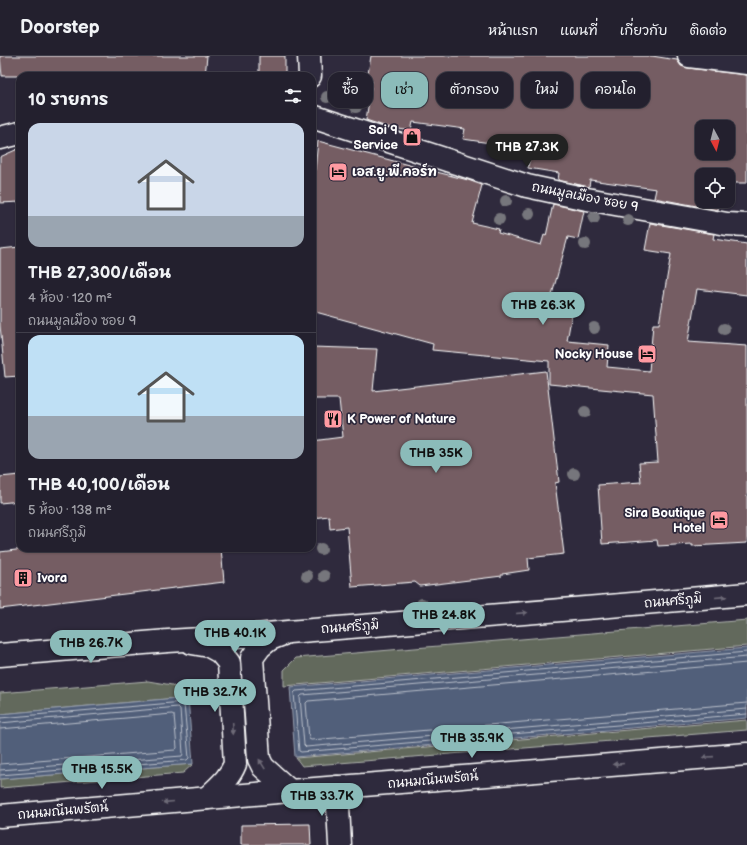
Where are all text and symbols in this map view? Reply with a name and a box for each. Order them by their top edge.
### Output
text: Doorstep [20,16,100,39]
text: หน้าแรก [488,22,538,39]
text: แผนที่ [560,22,598,39]
text: เกี่ยวกับ [620,22,667,39]
text: ติดต่อ [689,22,727,39]
chip: ซื้อ [328,72,373,108]
chip: เช่า [381,72,428,108]
chip: ตัวกรอง [436,72,513,108]
chip: ใหม่ [521,72,573,108]
chip: คอนโด [581,72,650,108]
icon: filters [282,85,304,107]
text: 10 รายการ [28,90,108,110]
north arrow [695,120,735,160]
map controls [695,120,735,208]
place label: Soi 9 Service [354,122,399,153]
shop icon: Soi 9 Service [401,126,423,148]
pin: THB 27.3K [481,134,573,168]
text: THB 27.3K [495,139,559,155]
icon: home [130,149,202,221]
hotel icon: เอส.ยู.พี.คอร์ท [327,161,349,183]
place label: เอส.ยู.พี.คอร์ท [352,163,437,182]
button: locate [695,168,735,208]
street label: ถนนมูลเมือง ซอย 9 [530,178,640,216]
text: THB 27,300/เดือน [28,263,171,283]
text: 4 ห้อง · 120 m² [28,290,112,306]
pin: THB 26.3K [497,292,589,326]
text: THB 26.3K [511,297,575,313]
text: ถนนมูลเมือง ซอย 9 [28,313,136,329]
hotel icon: Nocky House [636,343,658,365]
place label: Nocky House [555,346,634,362]
icon: home [130,361,202,433]
restaurant icon: K Power of Nature [322,408,344,430]
place label: K Power of Nature [347,411,456,427]
pin: THB 35K [399,440,473,474]
text: THB 35K [409,445,463,461]
text: THB 40,100/เดือน [28,475,170,495]
text: 5 ห้อง · 138 m² [28,502,112,518]
place label: Sira Boutique Hotel [624,505,706,536]
hotel icon: Sira Boutique Hotel [708,509,730,531]
text: ถนนศรีภูมิ [28,525,86,541]
building icon: Ivora [12,567,34,589]
place label: Ivora [37,570,67,586]
street label: ถนนศรีภูมิ [643,589,703,612]
one-way arrow [715,593,727,600]
pin: THB 24.8K [398,602,490,636]
text: THB 24.8K [412,607,476,623]
one-way arrow [516,610,528,617]
street label: ถนนศรีภูมิ [320,616,380,638]
pin: THB 40.1K [189,620,281,654]
text: THB 40.1K [204,625,266,641]
pin: THB 26.7K [45,630,137,664]
text: THB 26.7K [59,635,123,651]
pin: THB 32.7K [169,679,261,713]
text: THB 32.7K [183,684,247,700]
one-way arrow [229,723,236,735]
pin: THB 35.9K [426,725,518,759]
text: THB 35.9K [440,730,504,746]
one-way arrow [702,754,714,761]
pin: THB 15.5K [56,756,148,790]
one-way arrow [258,759,266,769]
text: THB 15.5K [71,761,133,777]
one-way arrow [612,761,624,768]
street label: ถนนมณีนพรัตน์ [387,766,479,792]
pin: THB 33.7K [276,783,368,817]
text: THB 33.7K [290,788,354,804]
street label: ถนนมณีนพรัตน์ [17,797,109,823]
one-way arrow [162,798,174,805]

